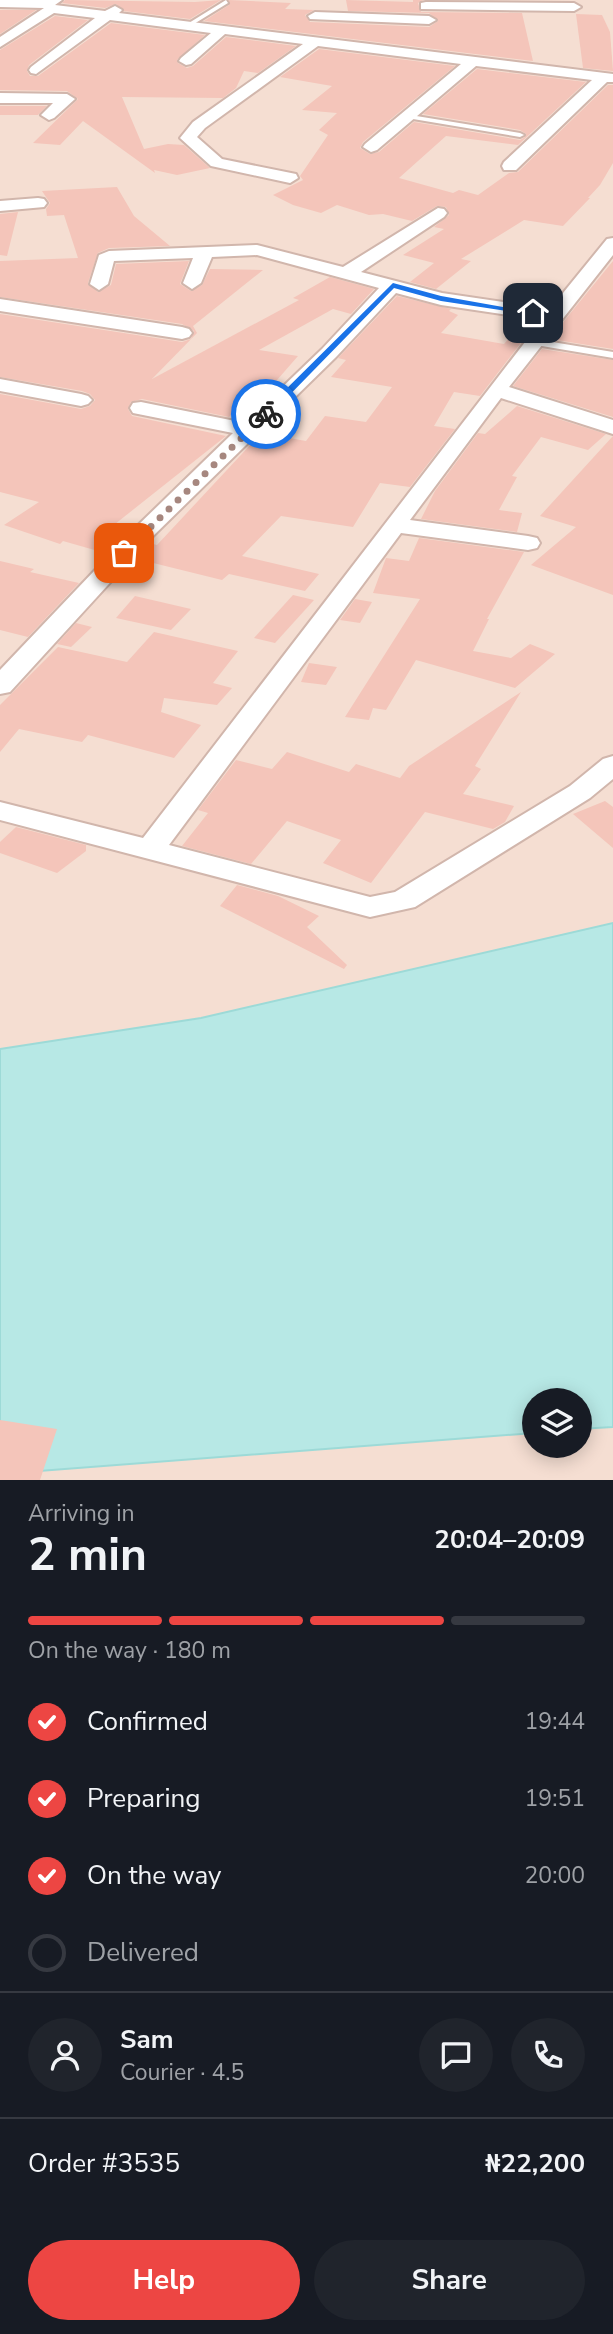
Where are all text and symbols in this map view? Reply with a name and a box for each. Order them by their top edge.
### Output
pin [503,283,563,343]
icon: home [514,294,552,332]
courier [231,379,301,449]
icon: bike [247,395,285,433]
pin [94,523,154,583]
icon: bag [105,534,143,572]
map controls [522,1388,592,1458]
button: layers [522,1388,592,1458]
text: Arriving in [28,1498,135,1529]
text: 20:04–20:09 [434,1522,585,1557]
text: 2 min [28,1523,147,1586]
text: On the way · 180 m [28,1635,231,1666]
icon: check [28,1703,66,1741]
text: Confirmed [87,1704,208,1739]
text: 19:44 [525,1706,585,1737]
icon: check [28,1780,66,1818]
text: Preparing [87,1781,200,1816]
text: 19:51 [525,1783,585,1814]
icon: check [28,1857,66,1895]
text: On the way [87,1858,221,1893]
text: 20:00 [525,1860,585,1891]
text: Delivered [87,1935,199,1970]
button: person [28,2018,102,2092]
button: chat [419,2018,493,2092]
button: phone [511,2018,585,2092]
text: Sam [120,2022,173,2057]
text: Courier · 4.5 [120,2057,244,2088]
text: Order #3535 [28,2146,180,2181]
text: ₦22,200 [485,2146,585,2181]
button: Help [28,2240,300,2320]
button: Share [314,2240,585,2320]

